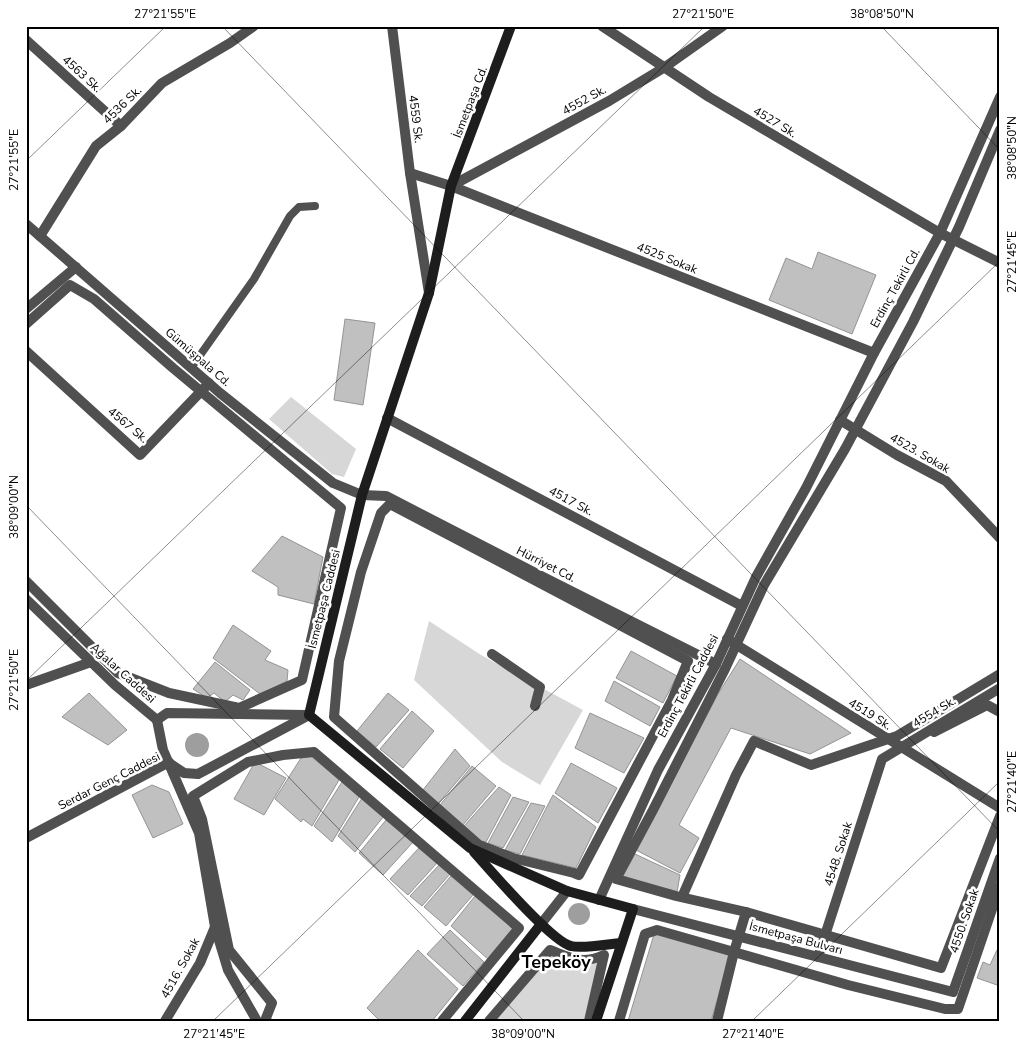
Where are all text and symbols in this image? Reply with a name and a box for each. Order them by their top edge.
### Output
text: 27°21'55"E [134,6,196,22]
text: 27°21'50"E [672,6,734,22]
text: 38°08'50"N [850,6,914,22]
street label: 4563 Sk. [59,52,105,96]
street label: İsmetpaşa Cd. [449,64,491,140]
street label: 4552 Sk. [559,81,609,119]
street label: 4536 Sk. [99,83,145,127]
street label: 4559 Sk. [405,94,427,144]
street label: 4527 Sk. [750,103,800,141]
text: 38°08'50"N [1004,116,1020,180]
text: 27°21'55"E [6,129,22,191]
text: 27°21'45"E [1004,231,1020,293]
street label: 4525 Sokak [634,239,701,278]
street label: Erdinç Tekirli Cd. [866,245,924,331]
street label: Gümüşpala Cd. [162,324,234,390]
street label: 4567 Sk. [104,403,152,447]
street label: 4523. Sokak [887,429,954,477]
text: 38°09'00"N [6,475,22,539]
street label: 4517 Sk. [546,483,596,519]
street label: Hürriyet Cd. [514,542,578,586]
street label: İsmetpaşa Caddesi [304,548,344,650]
street label: Erdinç Tekirli Caddesi [654,632,722,740]
street label: Ağalar Caddesi [87,639,159,707]
text: 27°21'50"E [6,649,22,711]
street label: 4554 Sk. [909,693,959,731]
street label: 4519 Sk. [845,694,895,734]
street label: Serdar Genç Caddesi [55,748,163,814]
text: 27°21'40"E [1004,751,1020,813]
street label: 4548. Sokak [820,819,856,888]
street label: 4550. Sokak [946,886,983,955]
street label: İsmetpaşa Bulvarı [748,918,844,958]
street label: 4516. Sokak [157,934,204,1001]
district label: Tepeköy [521,950,591,974]
text: 27°21'45"E [183,1026,245,1042]
text: 38°09'00"N [491,1026,555,1042]
text: 27°21'40"E [722,1026,784,1042]

